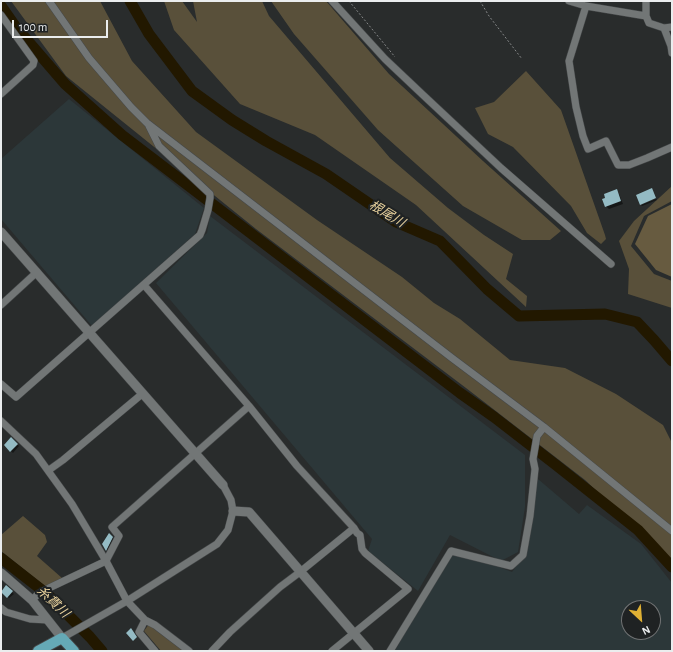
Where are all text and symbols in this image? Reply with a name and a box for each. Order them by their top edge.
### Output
scale bar [14,12,110,38]
text: 100 m [19,21,47,33]
water label: 根尾川 [366,197,408,231]
water label: 糸貫川 [34,583,72,621]
north arrow [621,600,661,640]
text: N [640,624,652,637]

